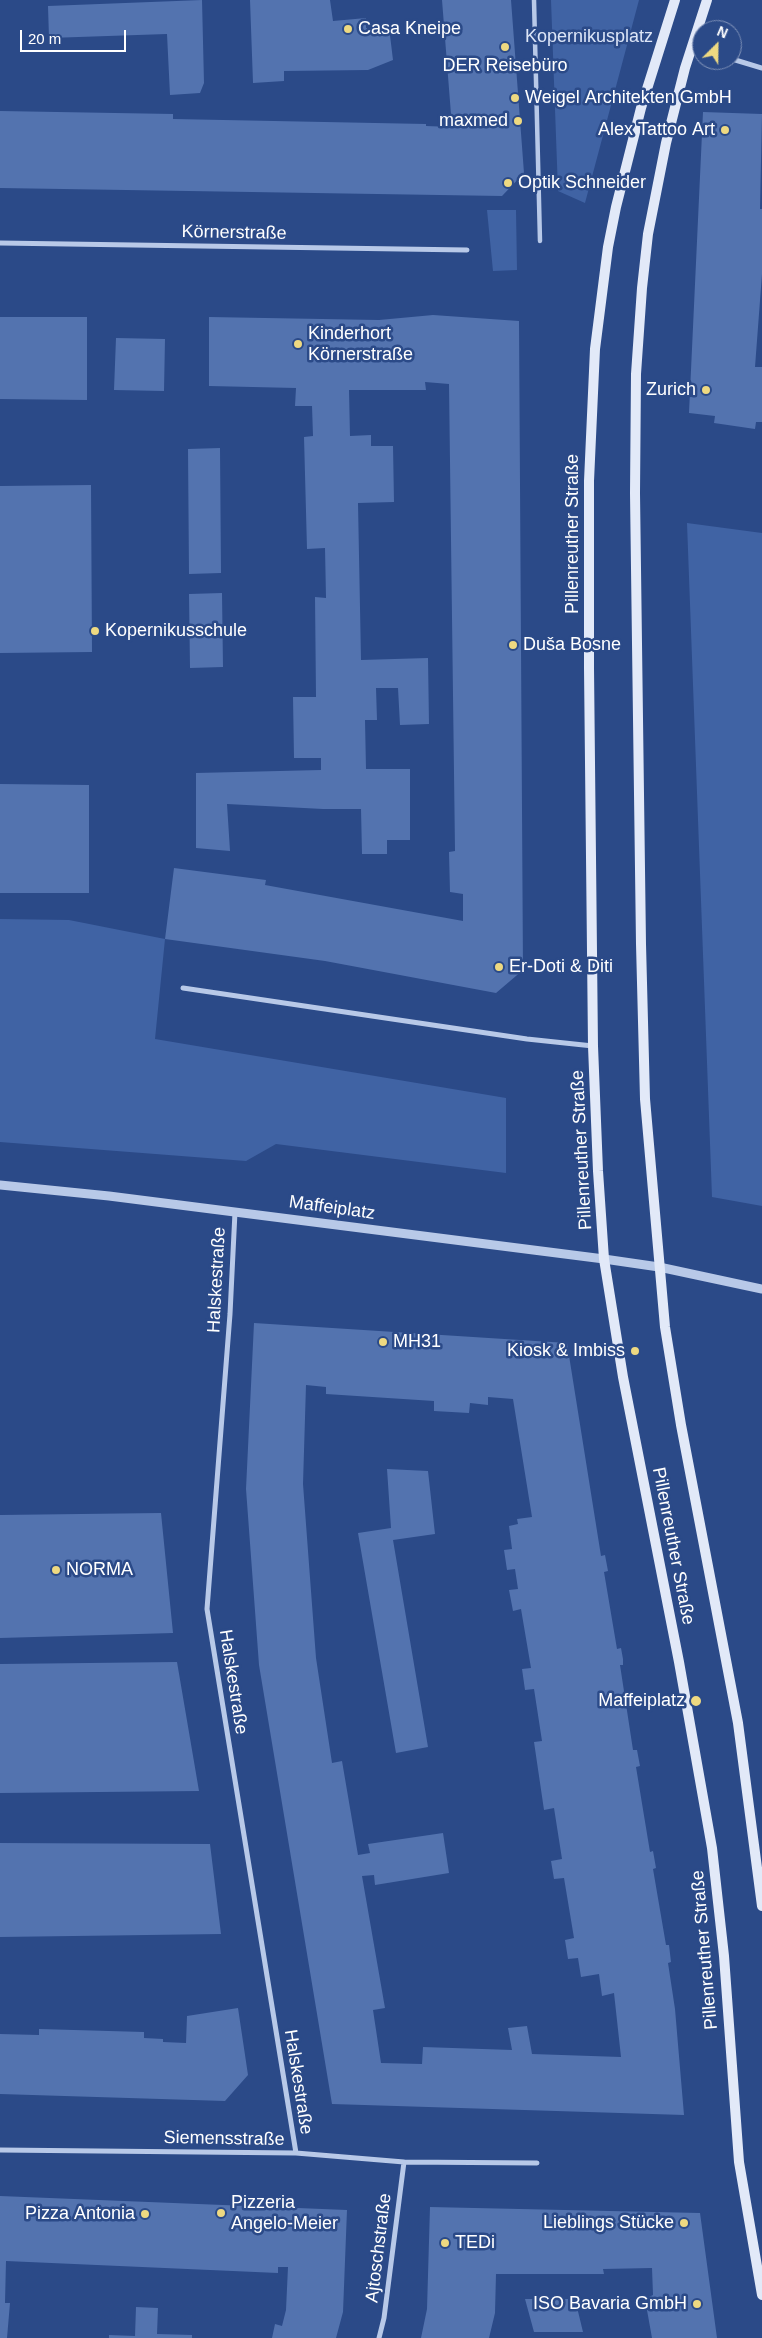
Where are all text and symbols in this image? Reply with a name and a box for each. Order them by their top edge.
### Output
place label: Casa Kneipe [358,18,461,40]
scale bar [22,20,129,52]
north arrow [692,20,742,70]
marker: Casa Kneipe [342,23,354,35]
text: N [715,23,730,41]
park label: Kopernikusplatz [525,26,653,48]
text: 20 m [28,30,61,47]
marker: DER Reisebüro [499,41,511,53]
place label: DER Reisebüro [442,55,568,77]
place label: Weigel Architekten GmbH [525,87,732,109]
marker: Weigel Architekten GmbH [509,92,521,104]
place label: maxmed [439,110,508,132]
marker: maxmed [512,115,524,127]
place label: Alex Tattoo Art [598,119,715,141]
marker: Alex Tattoo Art [719,124,731,136]
place label: Optik Schneider [518,172,646,194]
marker: Optik Schneider [502,177,514,189]
street label: Körnerstraße [181,221,287,245]
place label: Kinderhort Körnerstraße [308,323,413,366]
marker: Kinderhort Körnerstraße [292,338,304,350]
place label: Zurich [646,379,696,401]
marker: Zurich [700,384,712,396]
street label: Pillenreuther Straße [562,454,584,614]
place label: Kopernikusschule [105,620,247,642]
marker: Kopernikusschule [89,625,101,637]
place label: Duša Bosne [523,634,621,656]
marker: Duša Bosne [507,639,519,651]
place label: Er-Doti & Diti [509,956,613,978]
marker: Er-Doti & Diti [493,961,505,973]
street label: Pillenreuther Straße [567,1070,597,1230]
street label: Maffeiplatz [288,1191,376,1225]
street label: Halskestraße [203,1226,231,1334]
place label: MH31 [393,1331,441,1353]
marker: MH31 [377,1336,389,1348]
place label: Kiosk & Imbiss [507,1340,625,1362]
marker: Kiosk & Imbiss [629,1345,641,1357]
street label: Pillenreuther Straße [647,1465,699,1627]
place label: NORMA [66,1559,133,1581]
marker: NORMA [50,1564,62,1576]
street label: Halskestraße [214,1628,252,1736]
place label: Maffeiplatz [598,1690,685,1712]
marker: Maffeiplatz [689,1694,703,1708]
street label: Pillenreuther Straße [687,1869,723,2031]
street label: Halskestraße [279,2028,317,2136]
street label: Siemensstraße [163,2127,285,2151]
place label: Pizzeria Angelo-Meier [231,2192,338,2234]
street label: Ajtoschstraße [362,2192,396,2304]
place label: Pizza Antonia [25,2203,135,2225]
marker: Pizzeria Angelo-Meier [215,2207,227,2219]
marker: Pizza Antonia [139,2208,151,2220]
place label: Lieblings Stücke [543,2212,674,2234]
marker: Lieblings Stücke [678,2217,690,2229]
place label: TEDi [455,2232,495,2254]
marker: TEDi [439,2237,451,2249]
place label: ISO Bavaria GmbH [533,2293,687,2315]
marker: ISO Bavaria GmbH [691,2298,703,2310]

